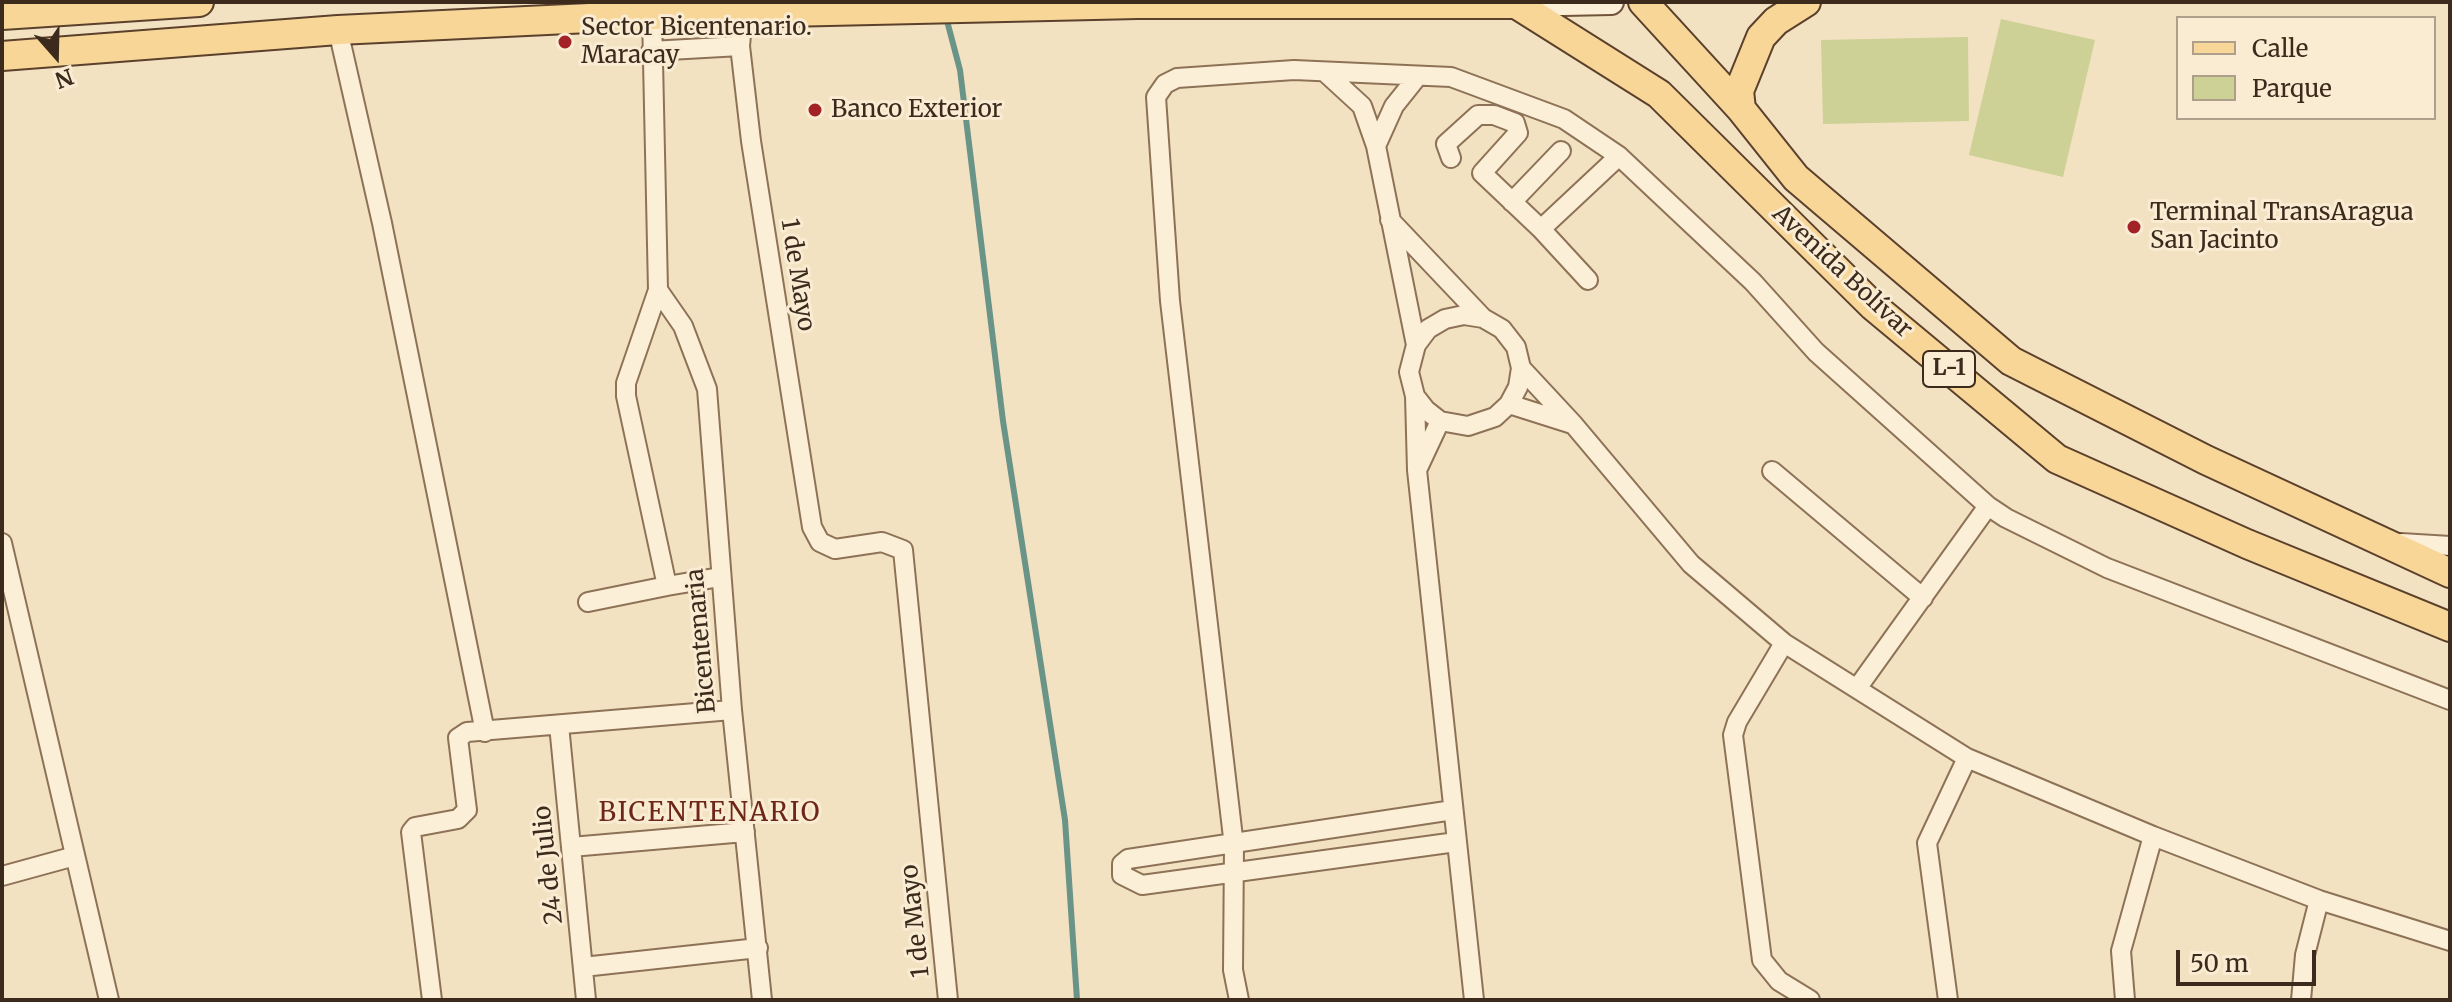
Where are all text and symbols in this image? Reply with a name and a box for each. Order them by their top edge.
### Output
place label: Sector Bicentenario. Maracay [581,14,812,70]
north arrow [16,16,96,96]
legend [2176,16,2436,120]
marker: Sector Bicentenario. Maracay [556,33,574,51]
text: Calle [2252,33,2308,64]
text: N [51,62,77,95]
text: Parque [2252,73,2332,104]
place label: Banco Exterior [831,96,1002,124]
marker: Banco Exterior [806,101,824,119]
place label: Terminal TransAragua San Jacinto [2150,199,2413,255]
street label: Avenida Bolívar [1766,200,1918,344]
street label: 1 de Mayo [774,217,820,333]
marker: Terminal TransAragua San Jacinto [2125,218,2143,236]
road number: L-1 [1923,351,1975,387]
street label: Bicentenaria [681,567,723,715]
district label: BICENTENARIO [598,798,822,830]
street label: 24 de Julio [528,804,570,926]
street label: 1 de Mayo [896,863,936,979]
scale bar [2180,934,2320,984]
text: 50 m [2190,948,2249,979]

